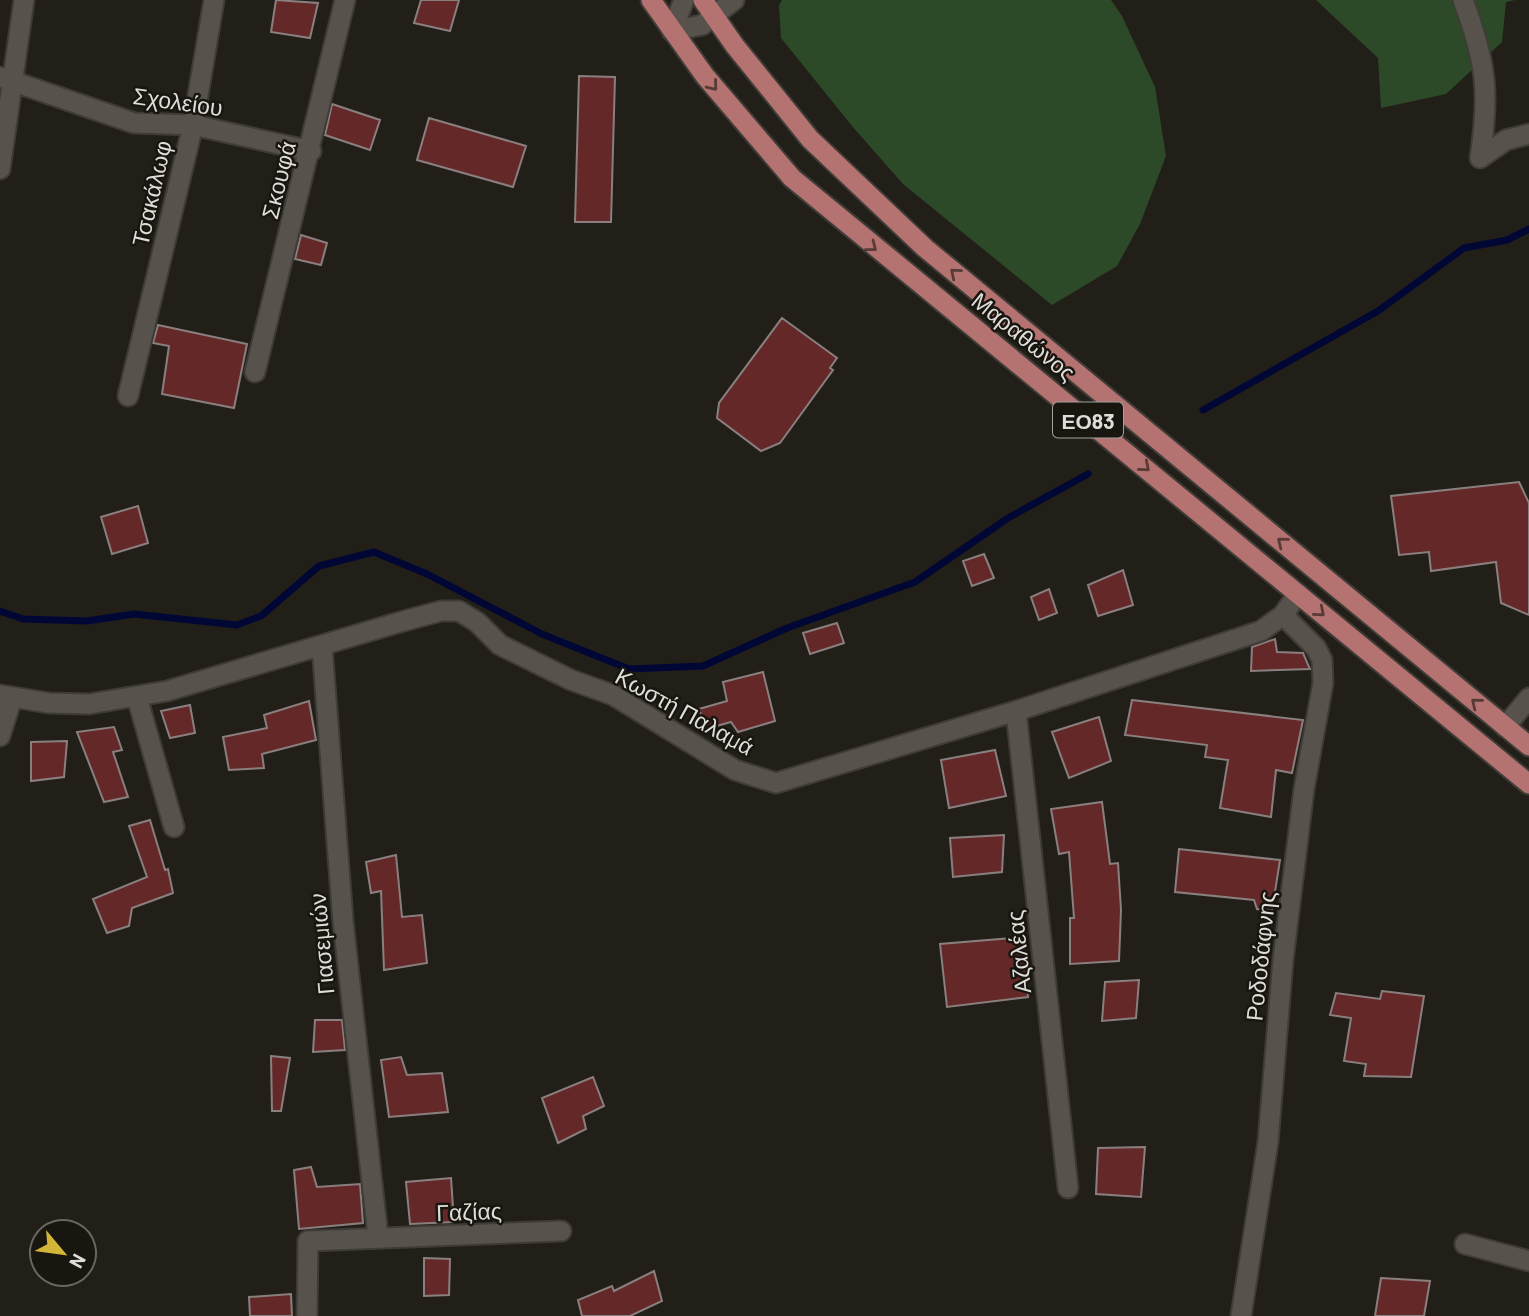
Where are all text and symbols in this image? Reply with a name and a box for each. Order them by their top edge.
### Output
one-way arrow [704,78,717,91]
street label: Σχολείου [131,81,225,121]
street label: Τσακάλωφ [125,137,177,249]
street label: Σκουφά [255,138,301,222]
one-way arrow [865,238,877,251]
one-way arrow [950,269,963,281]
street label: Μαραθώνος [967,286,1081,386]
road number: ΕΟ83 [1053,402,1123,438]
one-way arrow [1136,459,1149,471]
one-way arrow [1277,538,1289,551]
one-way arrow [1312,603,1325,616]
street label: Κωστή Παλαμά [611,661,759,761]
one-way arrow [1472,698,1484,711]
street label: Ροδοδάφνης [1239,890,1281,1022]
street label: Γιασεμιών [303,892,339,996]
street label: Αζαλέας [1000,909,1036,995]
street label: Γαζίας [436,1196,502,1226]
north arrow [28,1218,98,1288]
text: N [65,1250,91,1273]

